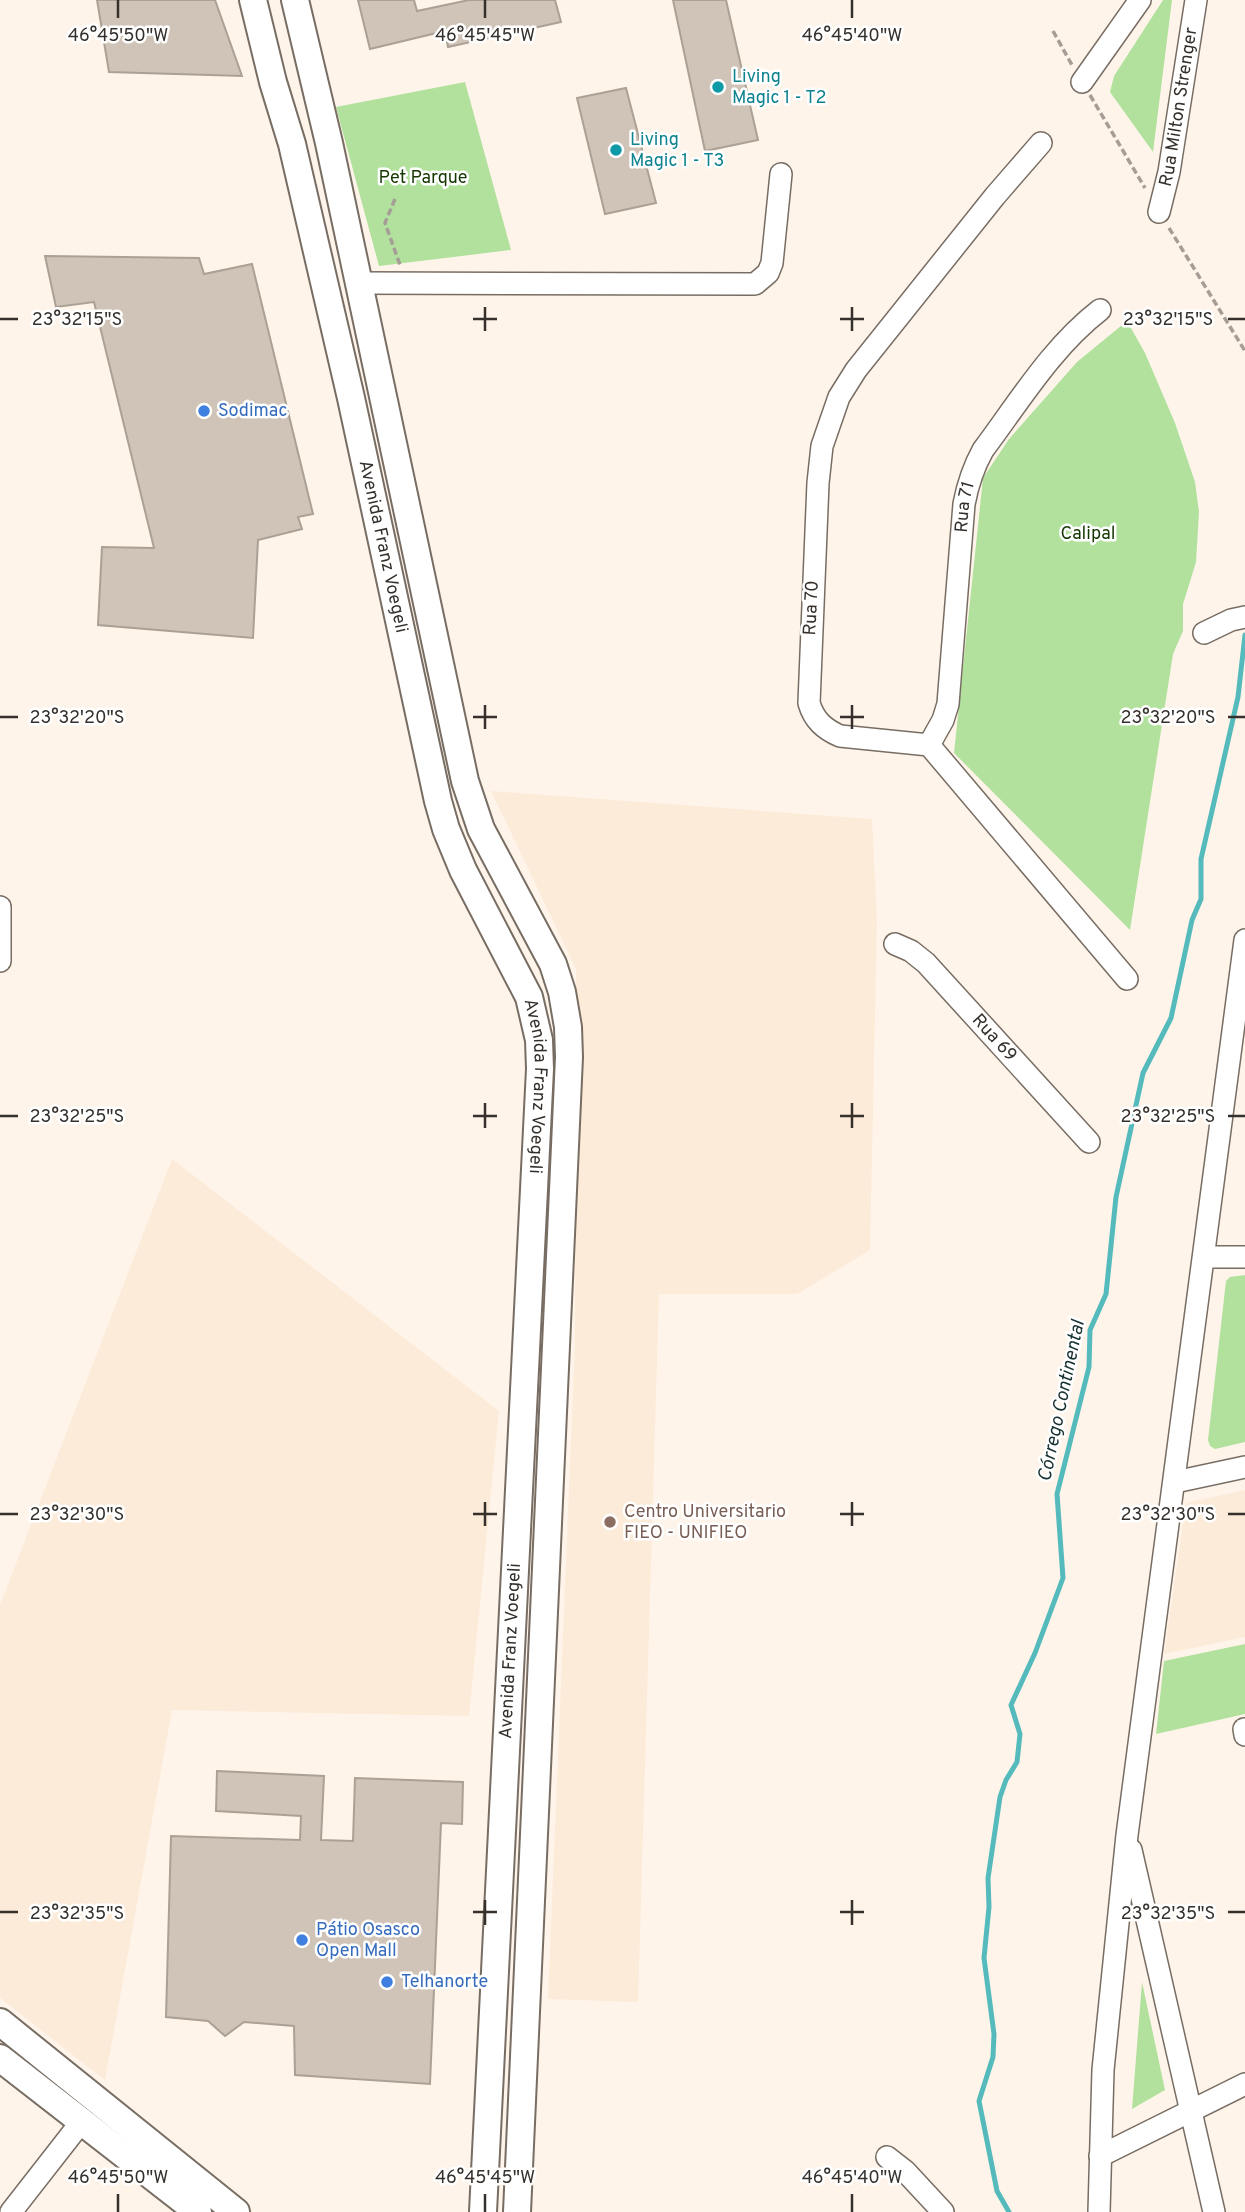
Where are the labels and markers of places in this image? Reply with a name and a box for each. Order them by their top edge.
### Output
place label: Living Magic 1 - T2 [732,66,826,110]
marker: Living Magic 1 - T2 [710,79,726,95]
place label: Living Magic 1 - T3 [630,129,724,173]
marker: Living Magic 1 - T3 [608,142,624,158]
place label: Sodimac [218,400,288,423]
marker: Sodimac [196,403,212,419]
place label: Centro Universitario FIEO - UNIFIEO [624,1501,786,1545]
marker: Centro Universitario FIEO - UNIFIEO [602,1514,618,1530]
place label: Pátio Osasco Open Mall [316,1919,420,1963]
marker: Pátio Osasco Open Mall [294,1932,310,1948]
place label: Telhanorte [401,1971,488,1994]
marker: Telhanorte [379,1974,395,1990]

